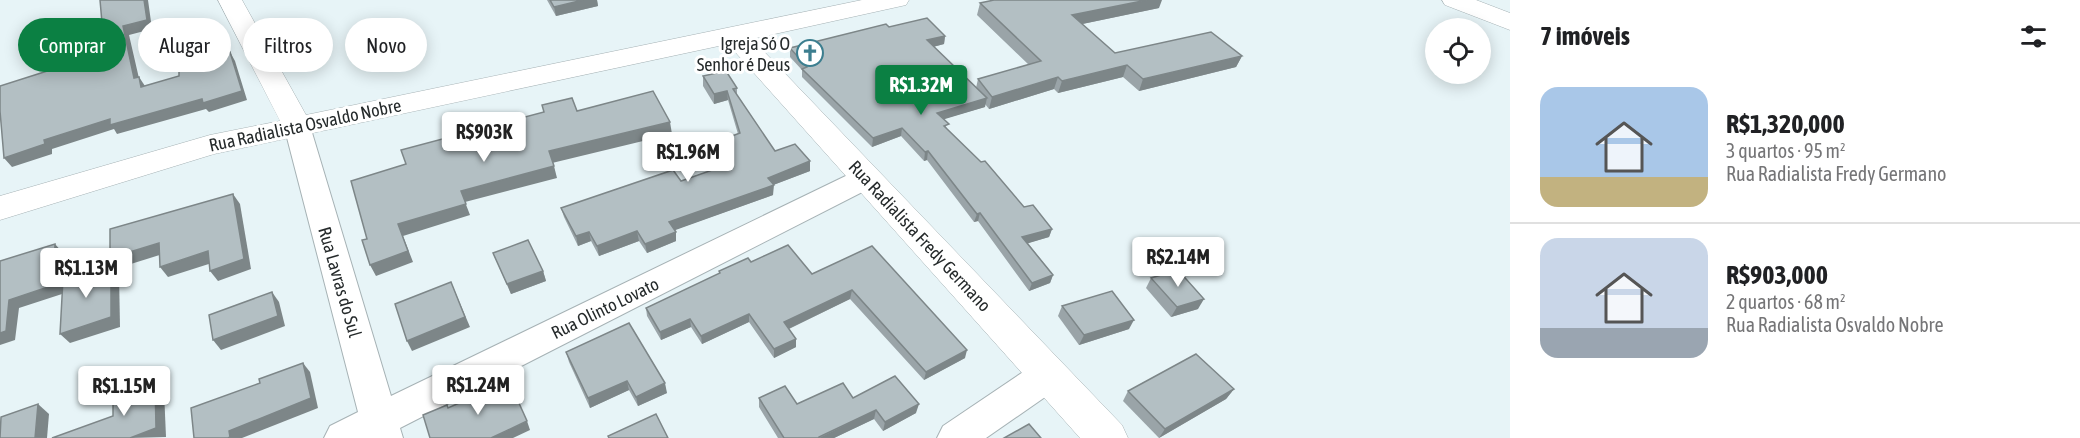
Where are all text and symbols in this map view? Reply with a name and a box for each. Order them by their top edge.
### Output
chip: Comprar [18,18,126,72]
chip: Alugar [138,18,231,72]
chip: Filtros [243,18,333,72]
chip: Novo [345,18,427,72]
map controls [1425,18,1491,84]
button: locate [1425,18,1491,84]
icon: filters [2017,20,2050,53]
text: 7 imóveis [1540,21,1630,51]
place label: Igreja Só O Senhor é Deus [697,33,790,75]
church icon: Igreja Só O Senhor é Deus [795,38,825,68]
pin: R$1.32M [866,65,976,116]
text: R$1.32M [889,73,953,96]
street label: Rua Radialista Osvaldo Nobre [207,94,403,156]
text: R$1,320,000 [1726,109,1845,139]
icon: home [1588,111,1660,183]
pin: R$903K [435,112,533,163]
text: R$903K [456,120,512,143]
pin: R$1.96M [633,132,743,183]
text: 3 quartos · 95 m² [1726,139,1846,162]
text: R$1.96M [656,140,720,163]
street label: Rua Radialista Fredy Germano [845,156,995,316]
text: Rua Radialista Fredy Germano [1726,162,1947,185]
street label: Rua Lavras do Sul [314,224,366,340]
pin: R$2.14M [1123,237,1233,288]
text: R$2.14M [1146,245,1210,268]
pin: R$1.13M [31,248,141,299]
text: R$1.13M [54,256,118,279]
text: R$903,000 [1726,260,1828,290]
icon: home [1588,262,1660,334]
street label: Rua Olinto Lovato [548,273,662,343]
text: 2 quartos · 68 m² [1726,290,1846,313]
text: Rua Radialista Osvaldo Nobre [1726,313,1944,336]
pin: R$1.24M [423,365,533,416]
pin: R$1.15M [69,366,179,417]
text: R$1.24M [446,373,510,396]
text: R$1.15M [92,374,156,397]

